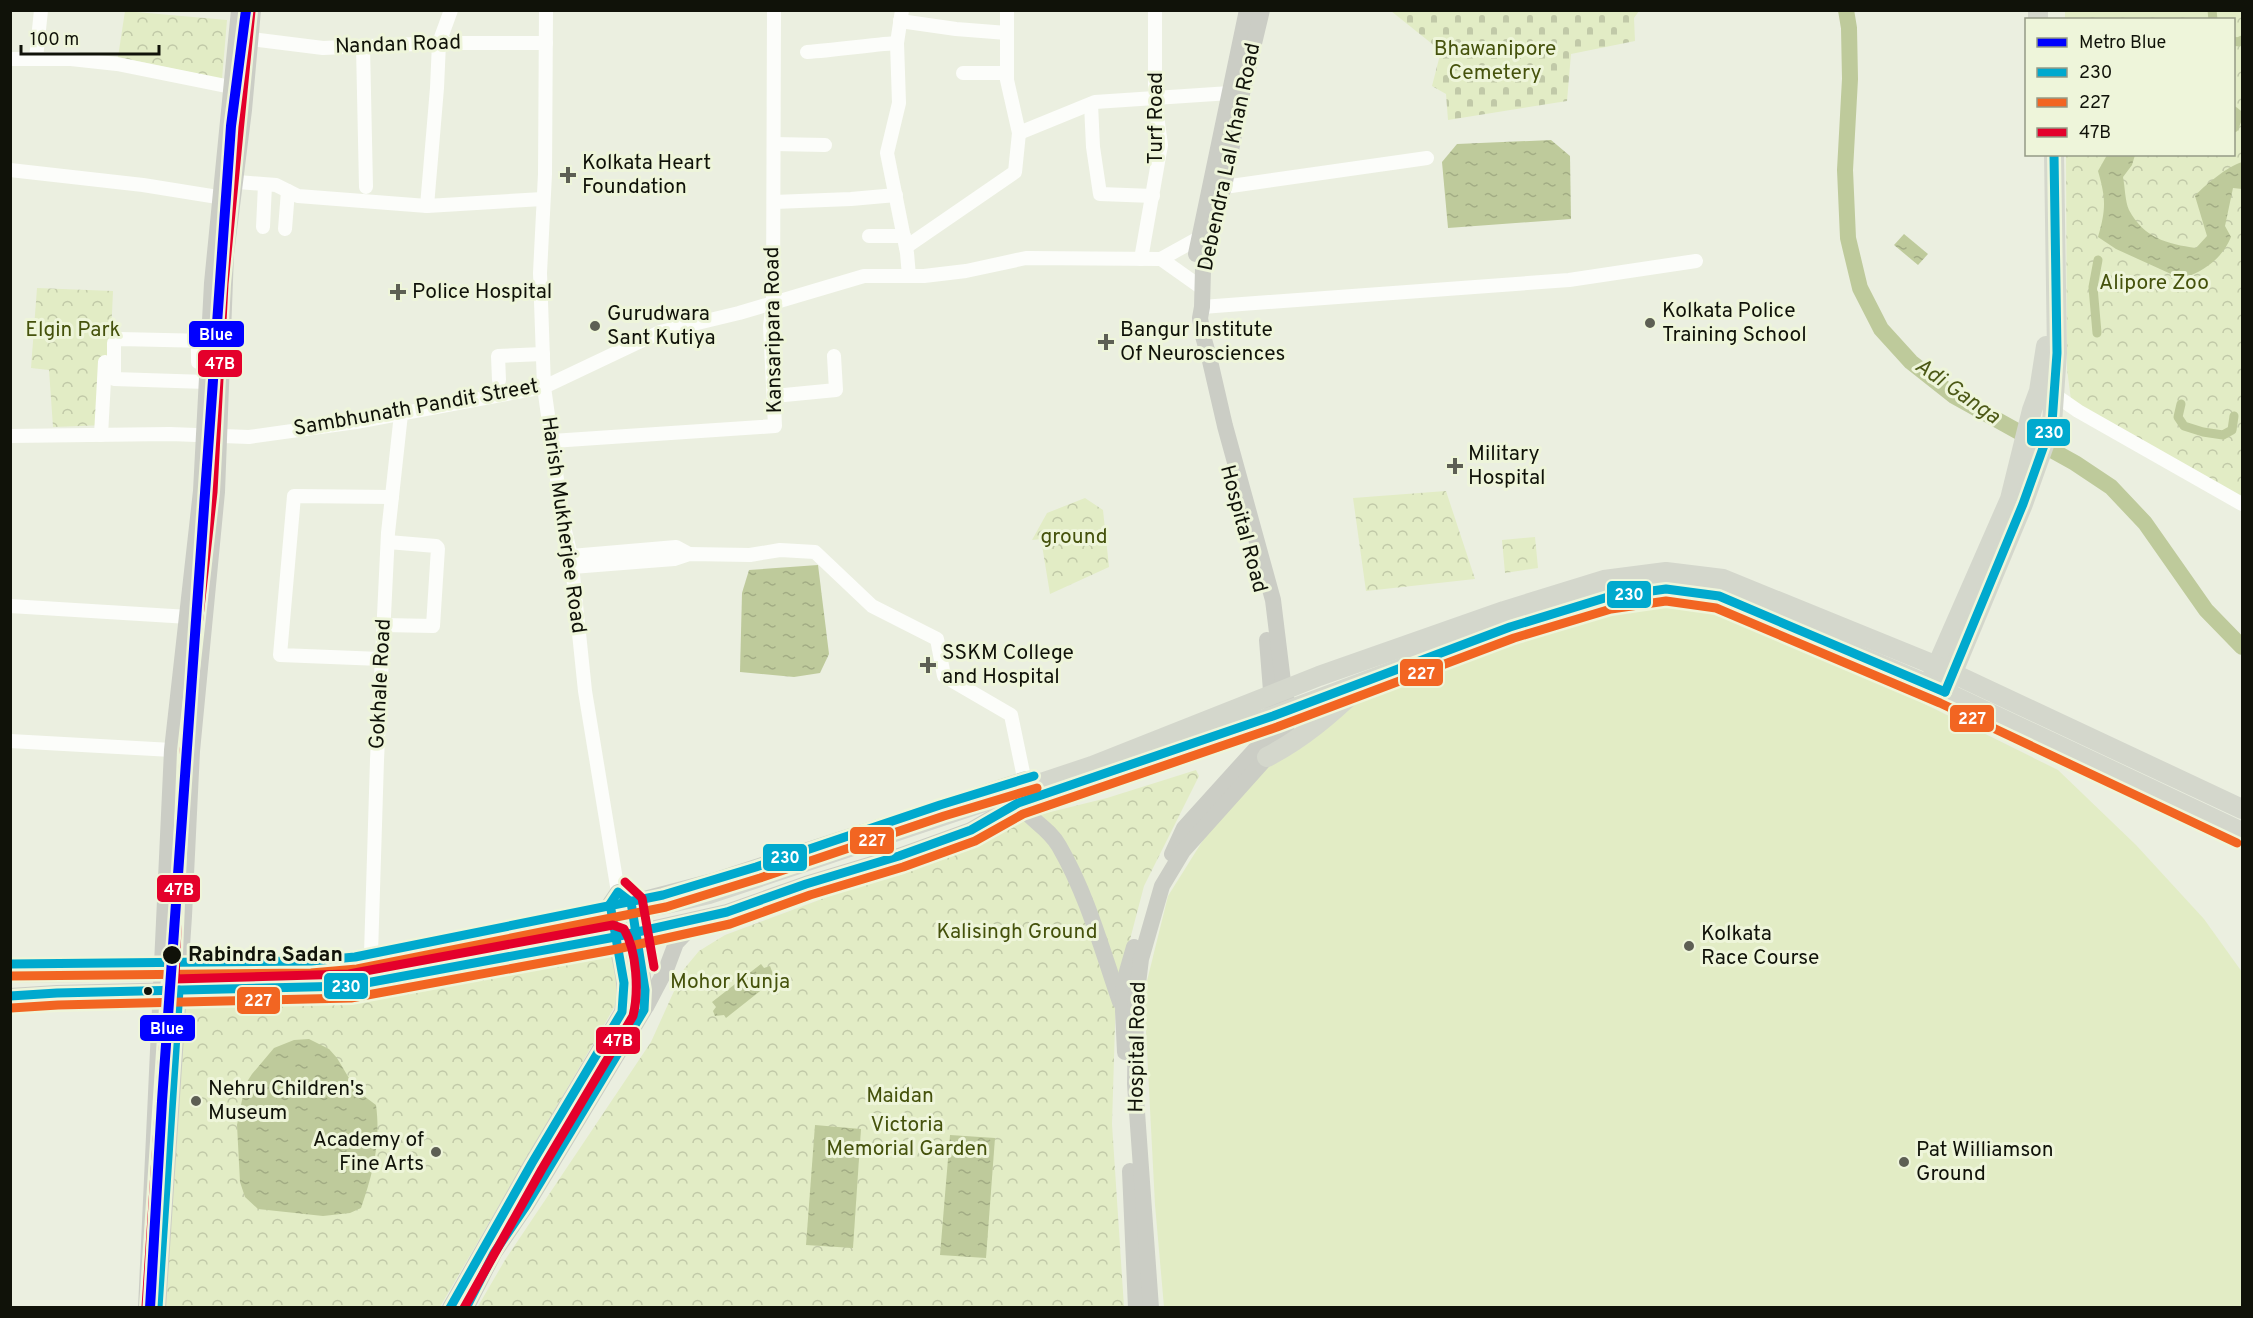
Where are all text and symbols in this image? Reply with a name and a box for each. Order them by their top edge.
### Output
scale bar [21,18,159,56]
legend [2025,18,2235,156]
text: 100 m [30,29,79,52]
street label: Nandan Road [334,29,462,61]
text: Metro Blue [2079,32,2166,55]
park label: Bhawanipore Cemetery [1434,36,1556,87]
street label: Debendra Lal Khan Road [1193,41,1267,273]
text: 230 [2079,62,2112,85]
street label: Turf Road [1143,72,1170,164]
text: 227 [2079,92,2110,115]
text: 47B [2079,122,2111,145]
place label: Kolkata Heart Foundation [582,150,711,201]
marker: Kolkata Heart Foundation [559,166,577,184]
street label: Kansaripara Road [759,246,789,414]
park label: Alipore Zoo [2099,270,2209,297]
place label: Police Hospital [412,279,552,306]
marker: Police Hospital [389,283,407,301]
place label: Kolkata Police Training School [1662,298,1807,349]
place label: Gurudwara Sant Kutiya [607,301,715,352]
marker: Kolkata Police Training School [1643,316,1657,330]
park label: Elgin Park [25,317,121,344]
place label: Bangur Institute Of Neurosciences [1120,317,1285,368]
marker: Gurudwara Sant Kutiya [588,319,602,333]
line badge: Blue [188,320,245,348]
text: Blue [199,326,233,346]
marker: Bangur Institute Of Neurosciences [1097,333,1115,351]
line badge: 47B [197,349,243,378]
water label: Adi Ganga [1909,353,2005,431]
text: 47B [205,355,235,375]
street label: Sambhunath Pandit Street [291,373,541,443]
street label: Harish Mukherjee Road [534,415,592,635]
line badge: 230 [2026,418,2071,447]
text: 230 [2034,424,2064,444]
place label: Military Hospital [1468,441,1546,492]
marker: Military Hospital [1446,457,1464,475]
street label: Hospital Road [1213,462,1273,596]
park label: ground [1040,524,1108,551]
line badge: 230 [1606,580,1652,609]
text: 230 [1614,586,1644,606]
street label: Gokhale Road [364,618,398,750]
place label: SSKM College and Hospital [942,640,1074,691]
marker: SSKM College and Hospital [919,656,937,674]
line badge: 227 [1399,658,1444,687]
text: 227 [1407,665,1435,685]
line badge: 227 [1949,704,1995,733]
text: 227 [1958,710,1986,730]
line badge: 227 [849,826,895,855]
text: 227 [858,832,886,852]
line badge: 230 [762,843,808,872]
text: 230 [770,849,800,869]
line badge: 47B [156,874,201,903]
text: 47B [164,881,194,901]
park label: Kalisingh Ground [936,919,1098,946]
place label: Kolkata Race Course [1701,921,1819,972]
marker: Kolkata Race Course [1682,939,1696,953]
place label: Rabindra Sadan [188,942,343,969]
marker: Rabindra Sadan [161,944,183,966]
park label: Mohor Kunja [670,969,790,996]
line badge: 230 [323,972,369,1000]
text: 230 [331,978,361,998]
street label: Hospital Road [1123,981,1153,1113]
unlabelled marker [142,985,154,997]
line badge: 227 [236,986,281,1015]
text: 227 [244,992,272,1012]
line badge: Blue [139,1014,196,1042]
text: Blue [150,1020,184,1040]
line badge: 47B [595,1026,641,1055]
text: 47B [603,1032,633,1052]
place label: Nehru Children's Museum [208,1076,364,1127]
park label: Maidan [866,1083,934,1110]
marker: Nehru Children's Museum [189,1094,203,1108]
park label: Victoria Memorial Garden [826,1112,988,1163]
place label: Academy of Fine Arts [313,1127,424,1178]
place label: Pat Williamson Ground [1916,1137,2054,1188]
marker: Academy of Fine Arts [429,1145,443,1159]
marker: Pat Williamson Ground [1897,1155,1911,1169]

